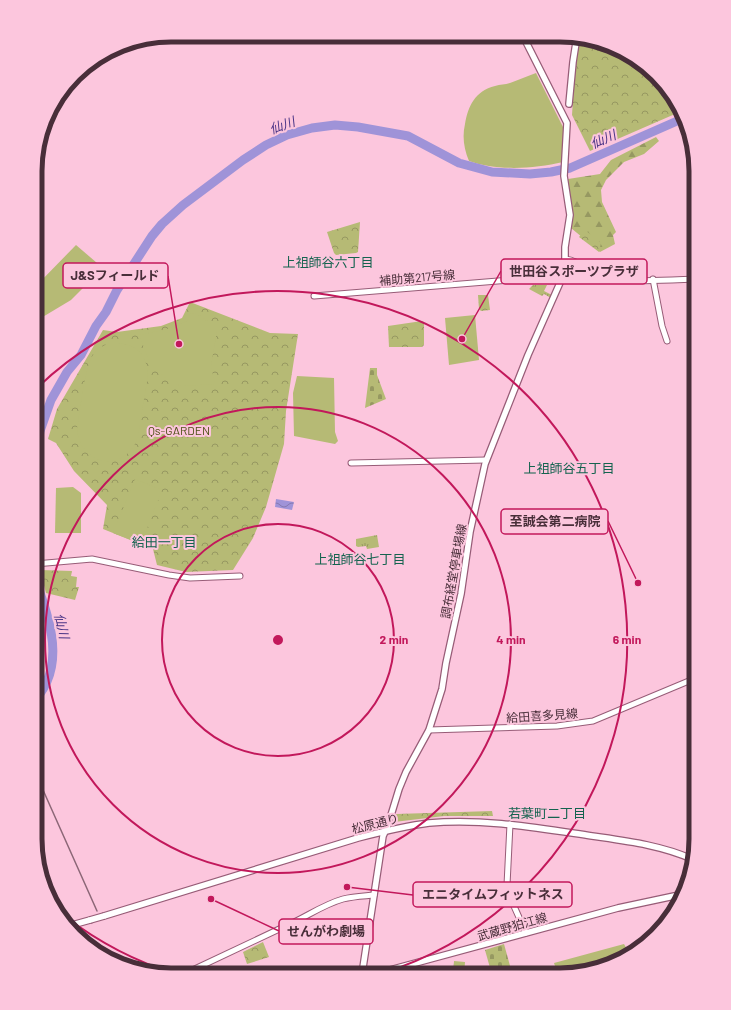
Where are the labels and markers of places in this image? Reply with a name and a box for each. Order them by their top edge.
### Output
callout: 世田谷スポーツプラザ [501,259,647,284]
callout: J&Sフィールド [63,263,168,288]
callout: 至誠会第二病院 [501,509,608,534]
centre of rings [271,633,285,647]
callout: エニタイムフィットネス [413,882,572,907]
callout: せんがわ劇場 [279,919,373,944]

